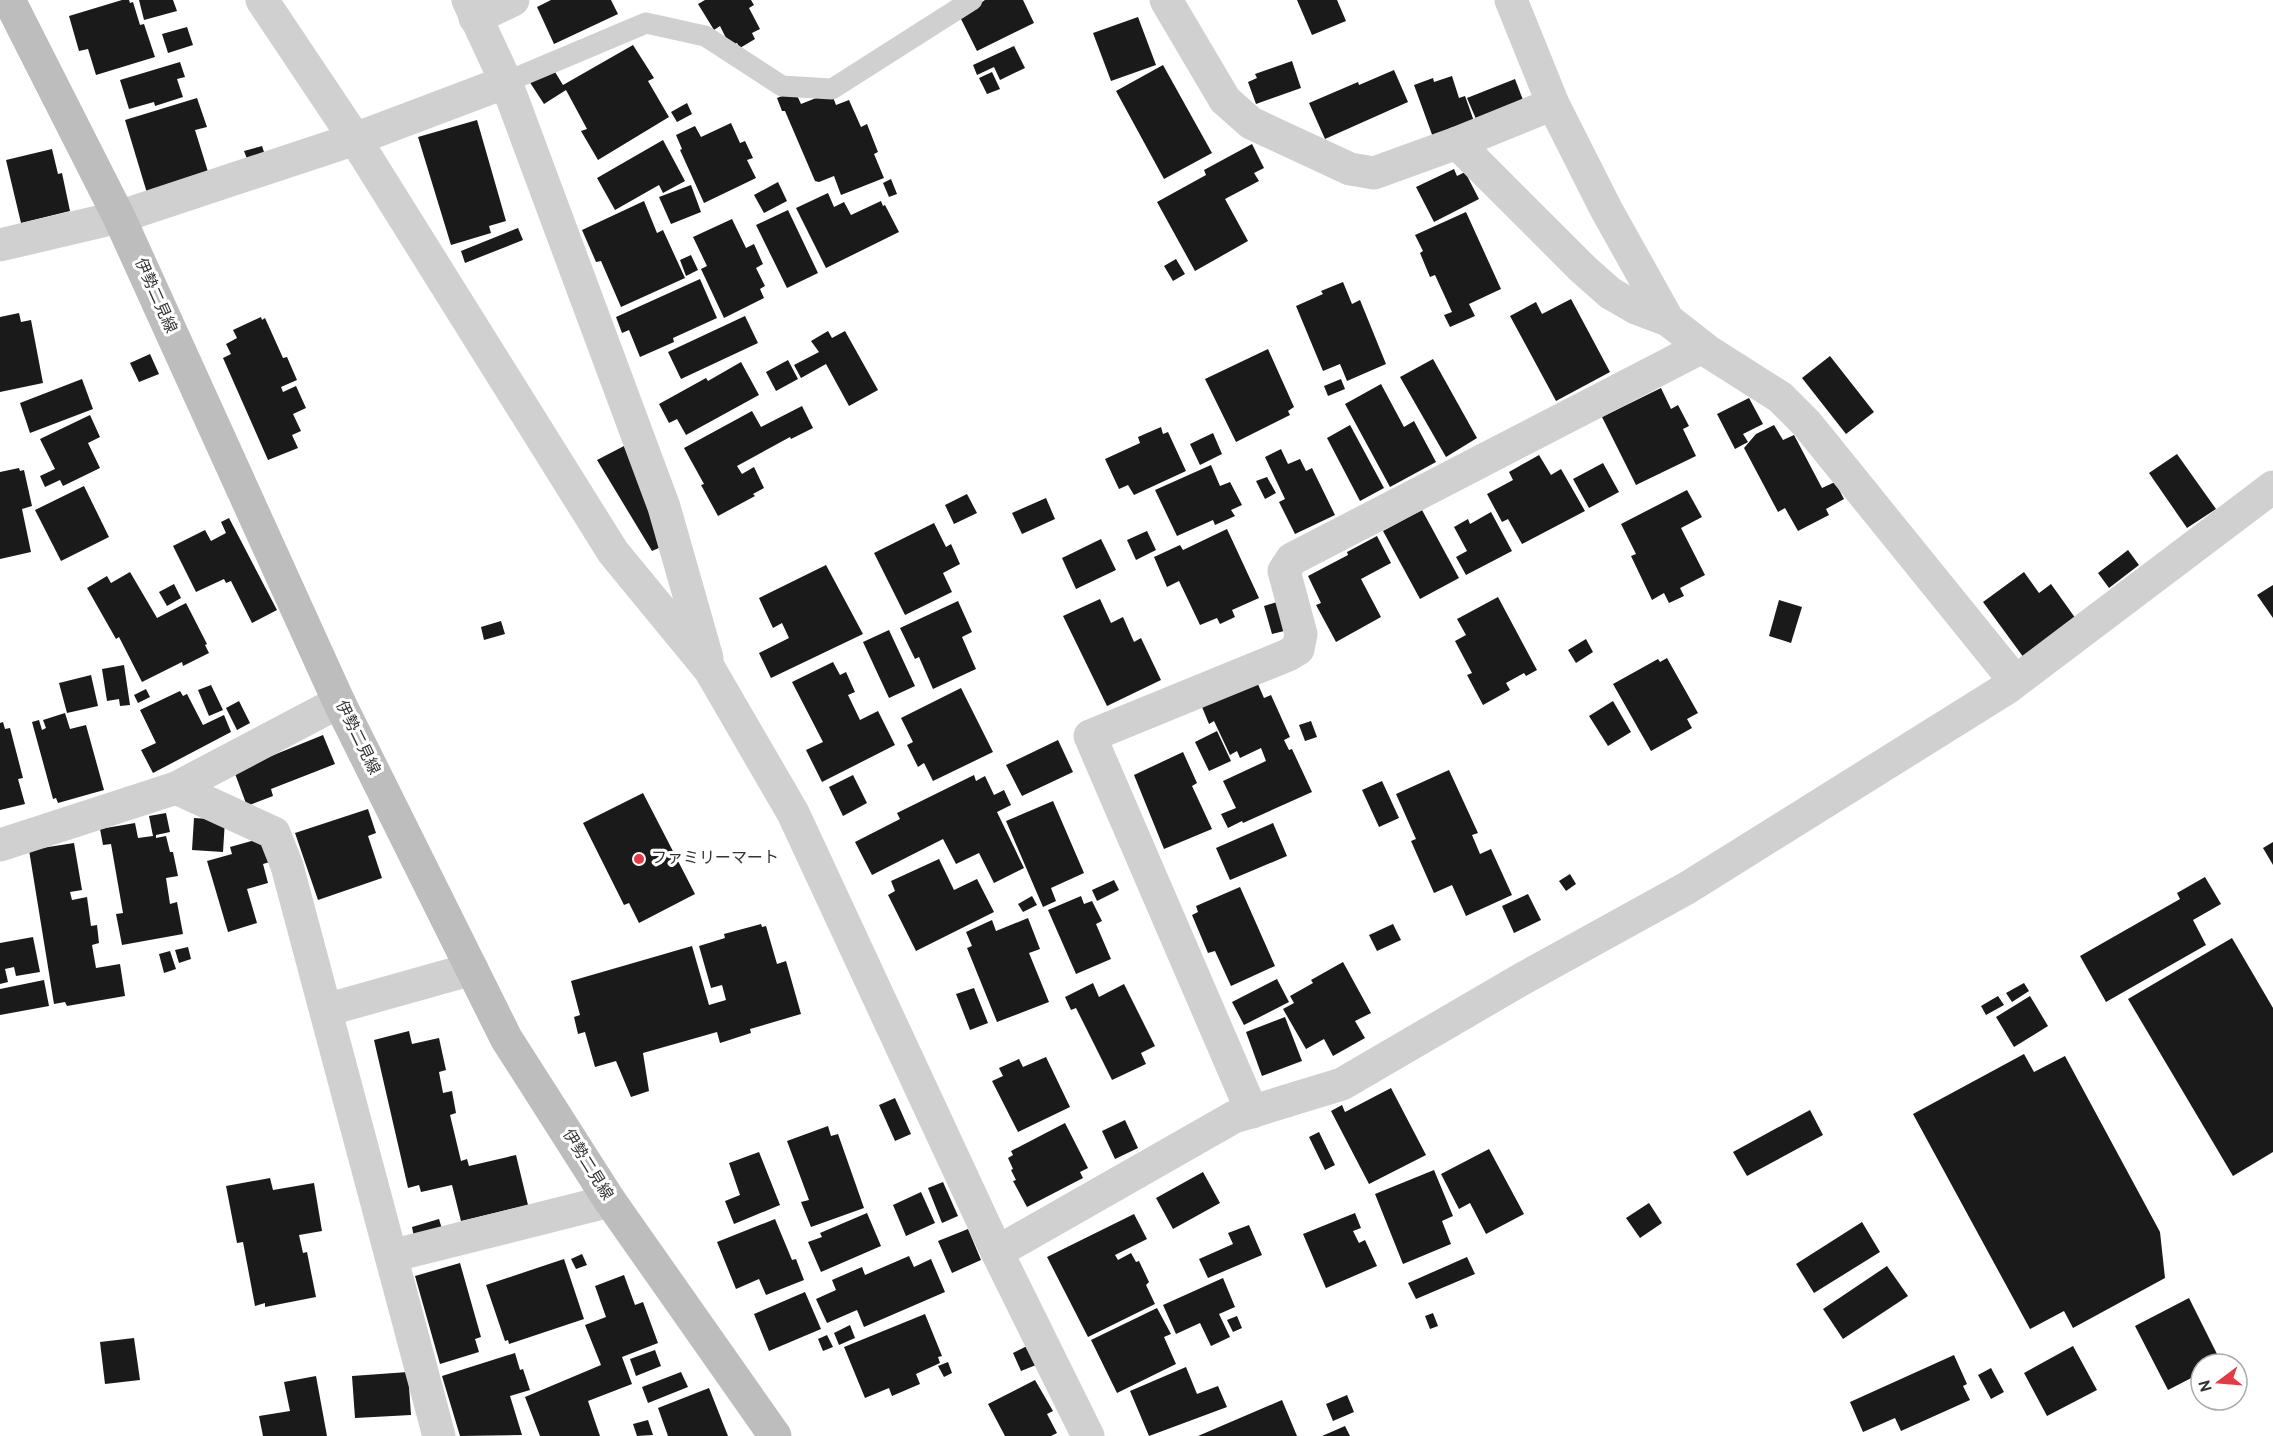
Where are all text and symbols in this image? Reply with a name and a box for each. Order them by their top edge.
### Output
street label: 伊勢二見線 [130,255,180,337]
street label: 伊勢二見線 [330,698,384,778]
place label: ファミリーマート [651,849,779,869]
marker: ファミリーマート [632,852,646,866]
street label: 伊勢二見線 [557,1126,617,1204]
north arrow [2189,1352,2249,1412]
text: N [2195,1377,2218,1394]

